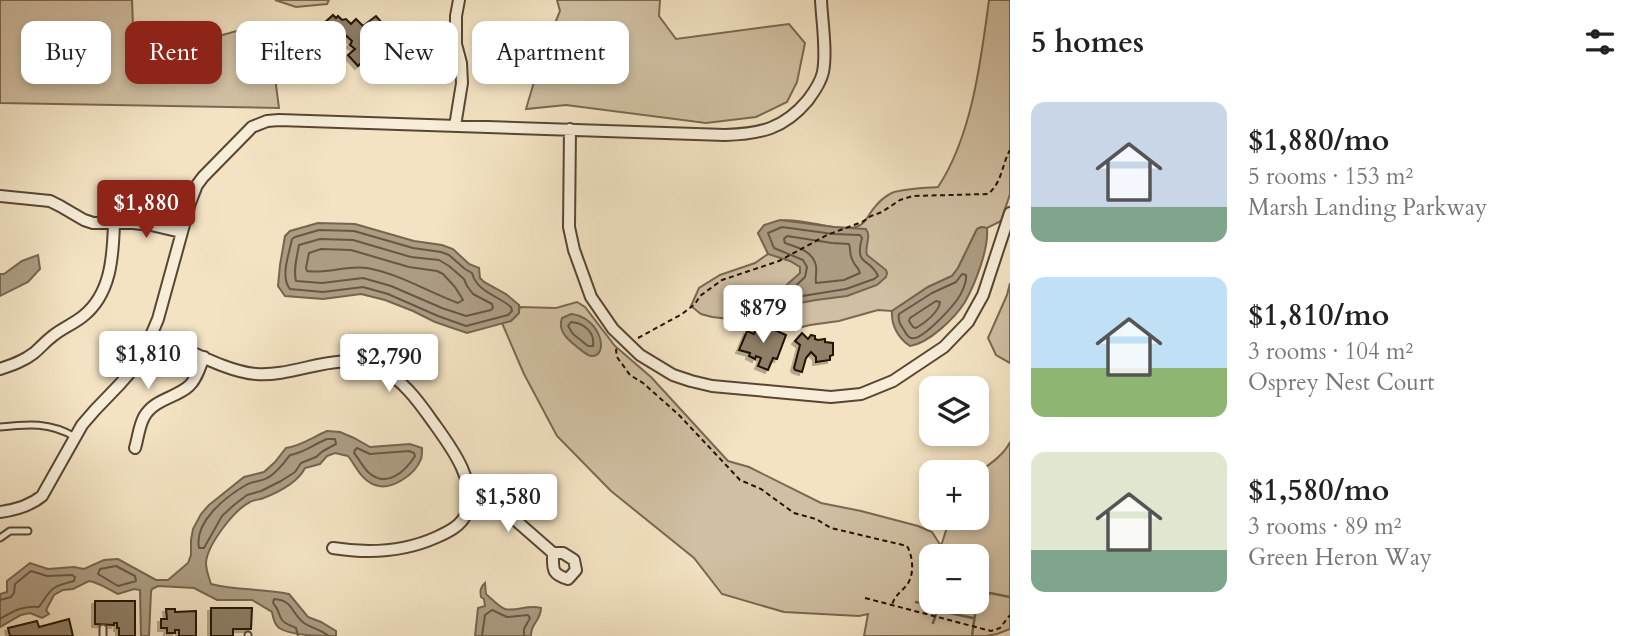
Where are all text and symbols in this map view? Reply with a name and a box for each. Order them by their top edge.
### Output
chip: Buy [21,21,111,84]
chip: Rent [125,21,222,84]
chip: Filters [236,21,346,84]
chip: New [360,21,458,84]
chip: Apartment [472,21,629,84]
text: 5 homes [1031,22,1144,63]
icon: filters [1581,23,1619,61]
text: $1,880/mo [1248,120,1389,161]
icon: home [1087,130,1171,214]
text: 5 rooms · 153 m² [1248,161,1413,192]
pin: $1,880 [89,180,203,240]
text: $1,880 [113,187,179,218]
text: Marsh Landing Parkway [1248,192,1487,223]
pin: $879 [722,286,804,345]
text: $879 [739,292,787,323]
text: $1,810/mo [1248,295,1389,336]
icon: home [1087,305,1171,389]
pin: $1,810 [91,332,205,391]
pin: $2,790 [332,334,446,394]
text: 3 rooms · 104 m² [1248,336,1413,367]
text: $1,810 [115,338,181,369]
text: $2,790 [356,341,422,372]
text: Osprey Nest Court [1248,367,1434,398]
map controls [919,376,989,614]
button: layers [919,376,989,446]
button: + [919,460,989,530]
text: $1,580/mo [1248,470,1389,511]
pin: $1,580 [451,475,565,534]
icon: home [1087,480,1171,564]
text: $1,580 [475,481,541,512]
text: 3 rooms · 89 m² [1248,511,1401,542]
text: Green Heron Way [1248,542,1432,573]
button: − [919,544,989,614]

